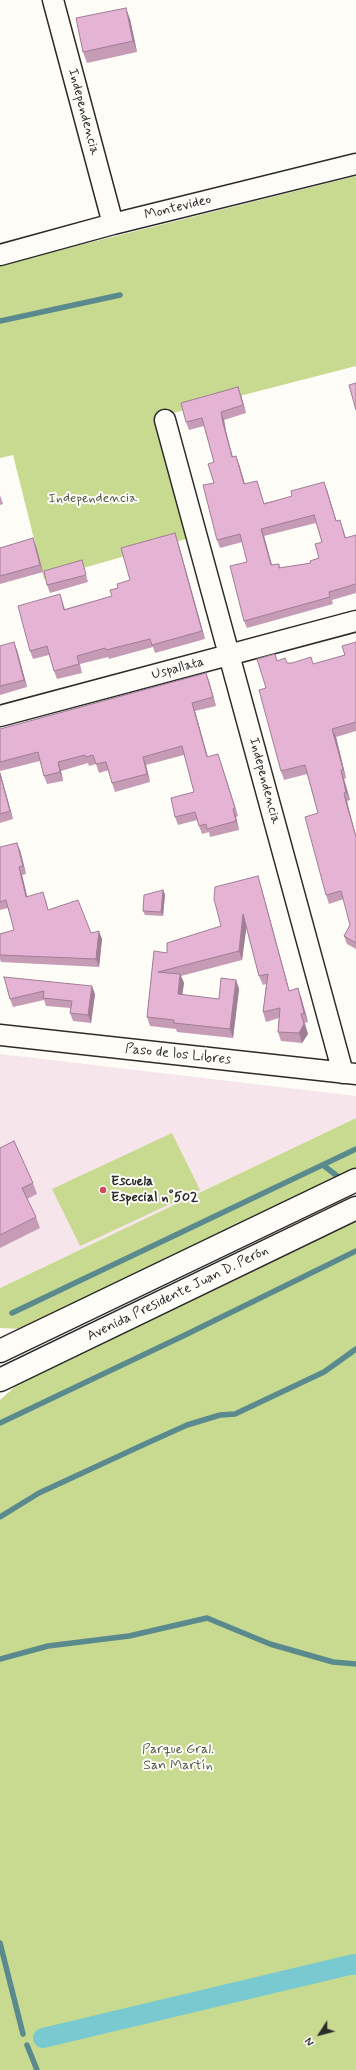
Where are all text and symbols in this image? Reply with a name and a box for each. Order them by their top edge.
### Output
street label: Independencia [63,67,103,157]
street label: Montevideo [143,192,213,224]
park label: Independencia [49,491,137,507]
street label: Uspallata [150,654,206,684]
street label: Independencia [244,736,284,826]
street label: Paso de los Libres [124,1041,232,1069]
place label: Escuela Especial n°502 [111,1174,198,1206]
marker: Escuela Especial n°502 [98,1185,108,1195]
street label: Avenida Presidente Juan D. Perón [85,1243,271,1345]
park label: Parque Gral. San Martín [142,1742,214,1774]
north arrow [300,2014,340,2054]
text: N [302,2034,318,2048]

